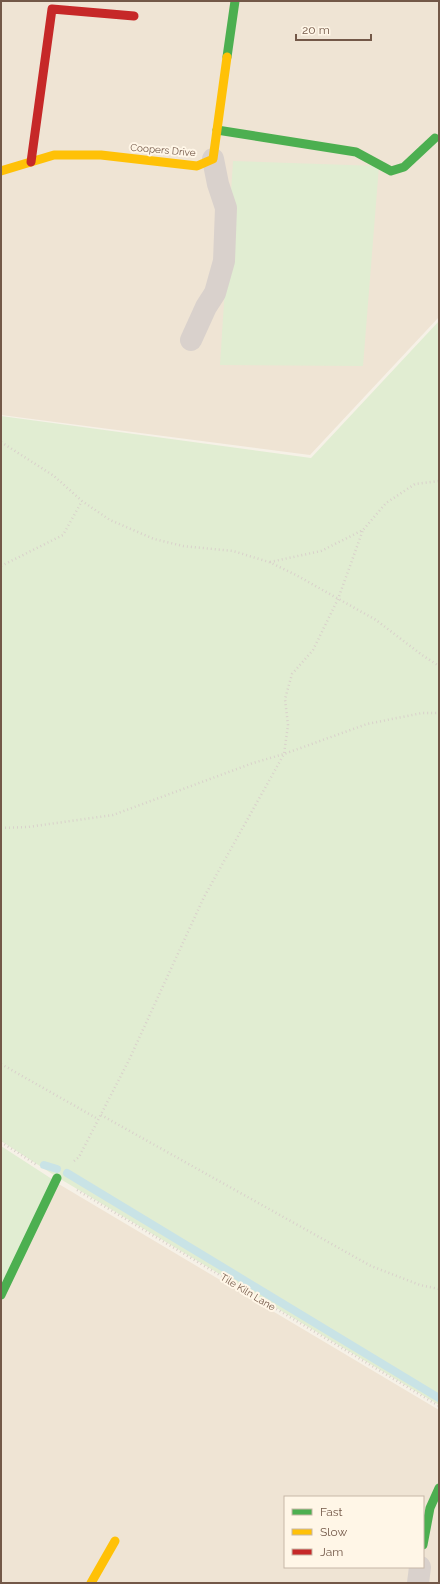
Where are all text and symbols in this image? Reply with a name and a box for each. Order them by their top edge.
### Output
scale bar [296,16,371,42]
text: 20 m [302,23,330,37]
street label: Coopers Drive [130,142,196,158]
street label: Tile Kiln Lane [219,1271,278,1313]
legend [284,1496,424,1568]
text: Fast [320,1505,343,1519]
text: Slow [320,1525,347,1539]
text: Jam [320,1545,343,1559]

